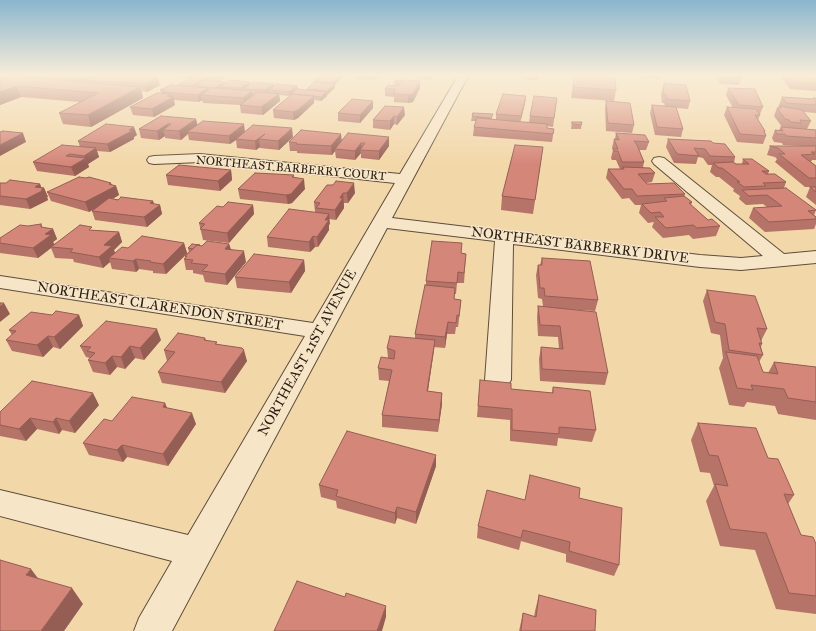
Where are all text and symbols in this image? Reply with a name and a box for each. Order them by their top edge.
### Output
street label: NORTHEAST BARBERRY COURT [195,153,387,185]
street label: NORTHEAST BARBERRY DRIVE [470,224,690,268]
street label: NORTHEAST 21ST AVENUE [255,267,361,439]
street label: NORTHEAST CLARENDON STREET [36,279,284,335]

